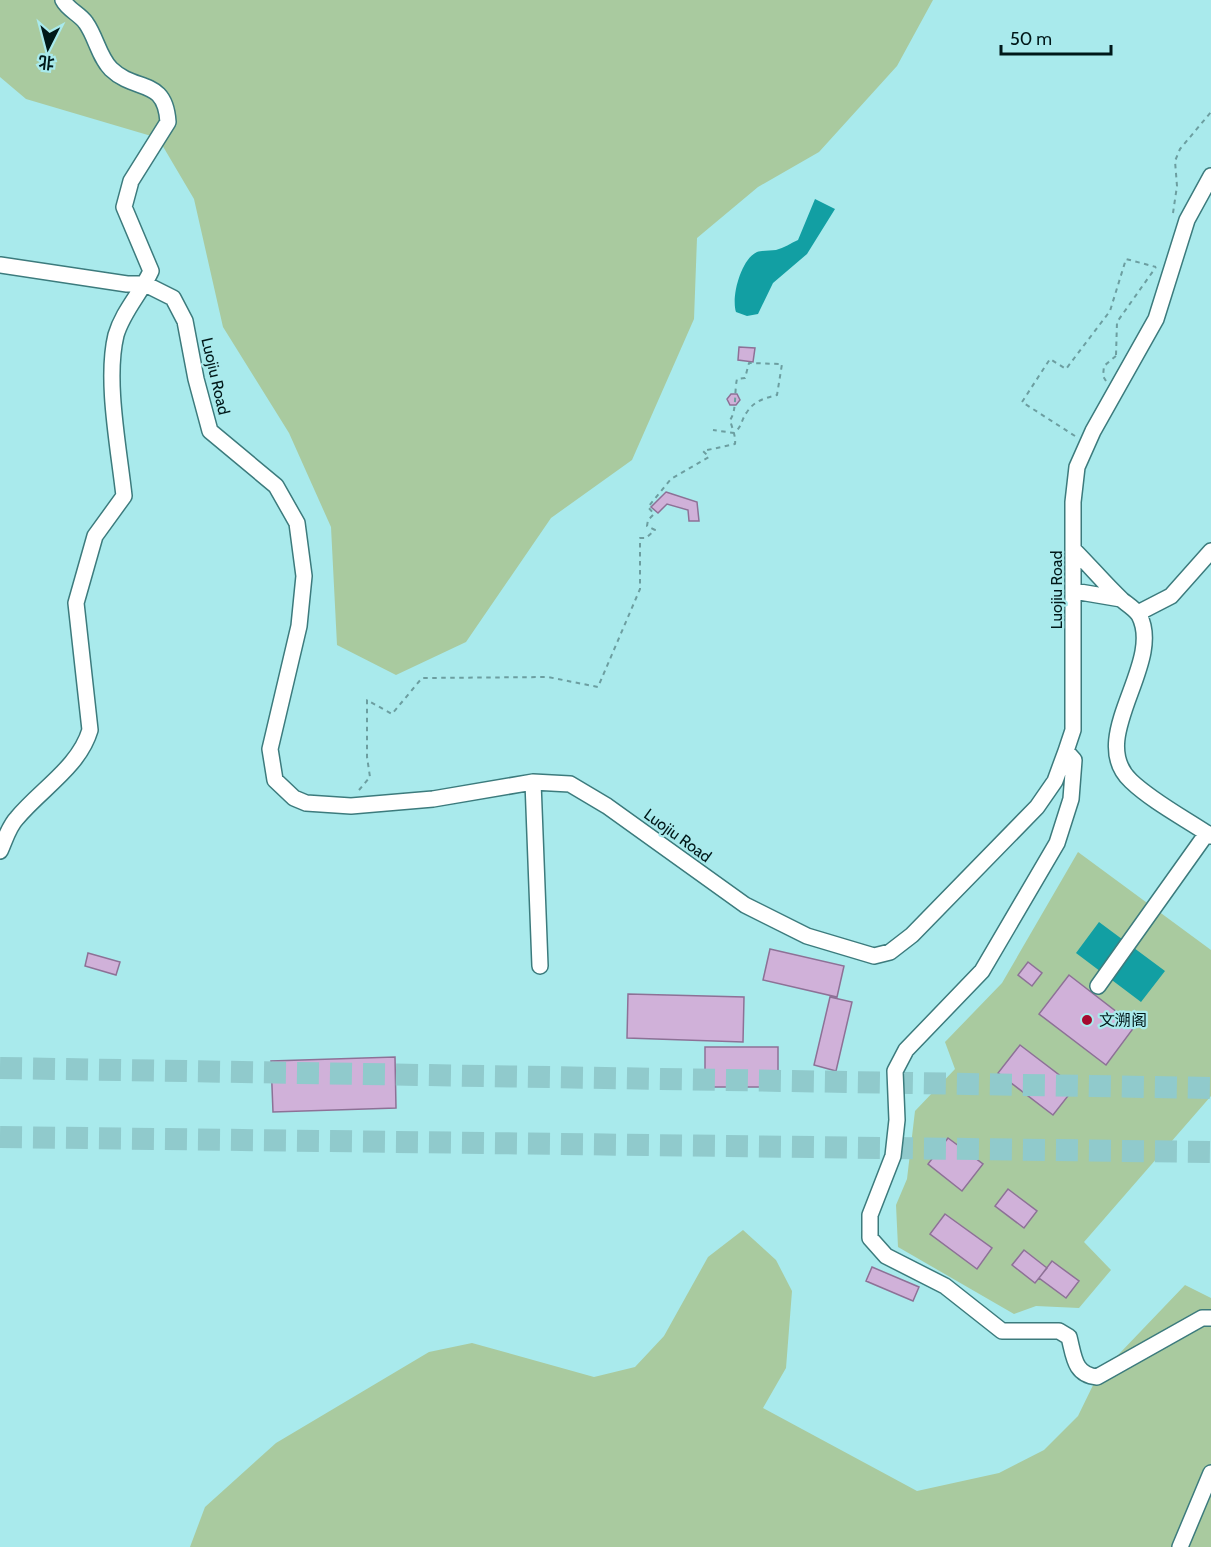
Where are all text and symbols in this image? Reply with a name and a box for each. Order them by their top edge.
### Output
north arrow [18,18,78,78]
scale bar [1001,18,1110,56]
text: 50 m [1010,28,1052,50]
text: 北 [38,52,55,73]
street label: Luojiu Road [197,336,234,417]
street label: Luojiu Road [1047,551,1066,629]
street label: Luojiu Road [640,805,715,866]
place label: 文溯阁 [1099,1011,1147,1030]
marker: 文溯阁 [1080,1013,1094,1027]

